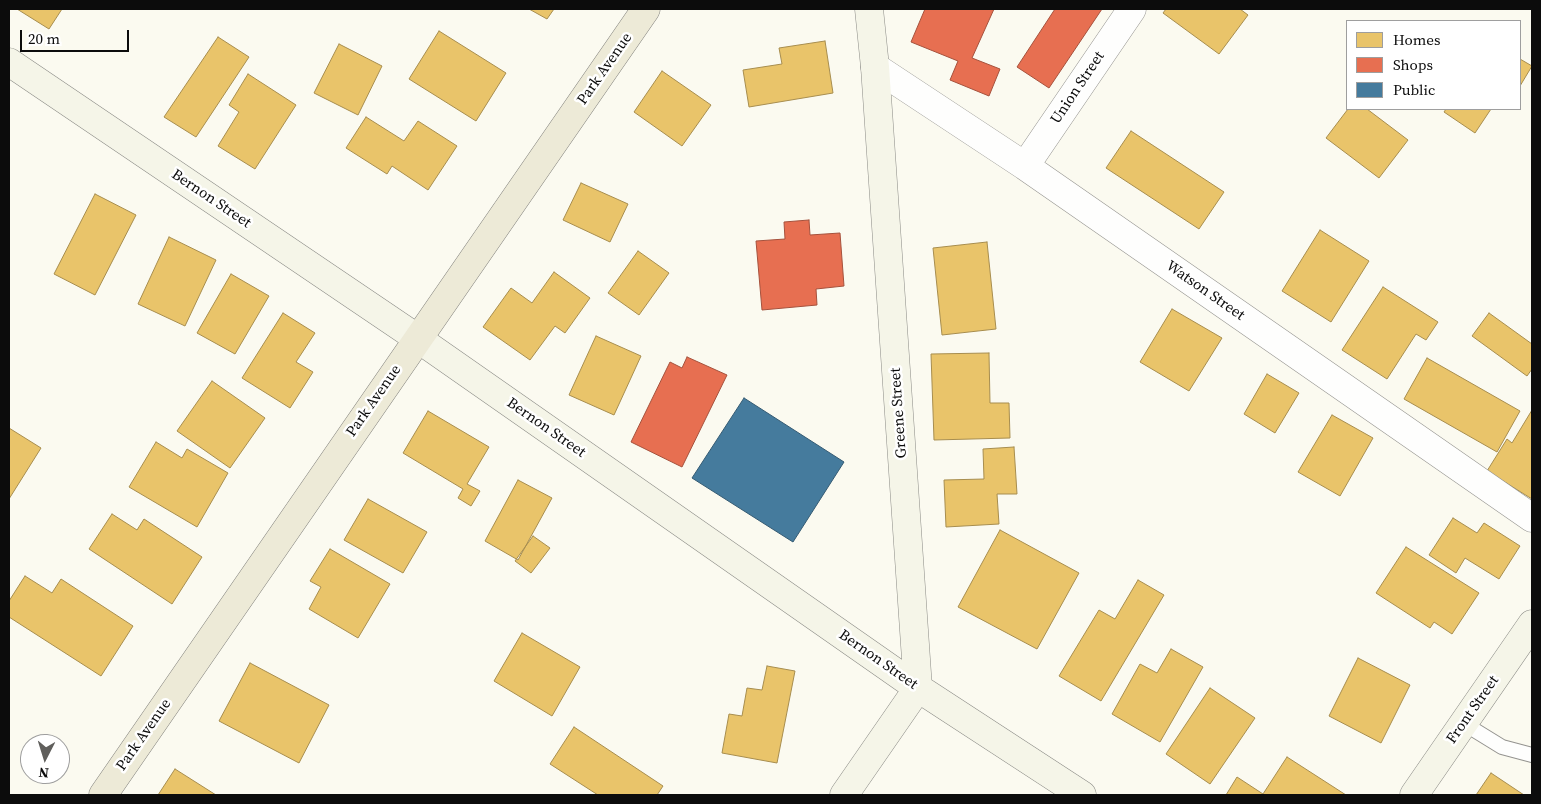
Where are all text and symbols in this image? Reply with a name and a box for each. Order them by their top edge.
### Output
scale bar [22,20,131,52]
legend [1346,20,1521,110]
text: 20 m [28,28,60,49]
text: Homes [1393,29,1440,50]
street label: Park Avenue [574,30,636,108]
street label: Union Street [1047,48,1109,128]
text: Shops [1393,54,1433,75]
text: Public [1393,79,1435,100]
street label: Bernon Street [168,166,254,232]
street label: Watson Street [1162,257,1248,325]
street label: Park Avenue [343,362,405,440]
street label: Greene Street [887,367,911,459]
street label: Bernon Street [503,394,589,462]
street label: Bernon Street [835,626,921,694]
street label: Front Street [1443,672,1503,748]
street label: Park Avenue [113,696,175,774]
north arrow [20,734,70,784]
text: N [38,763,50,783]

